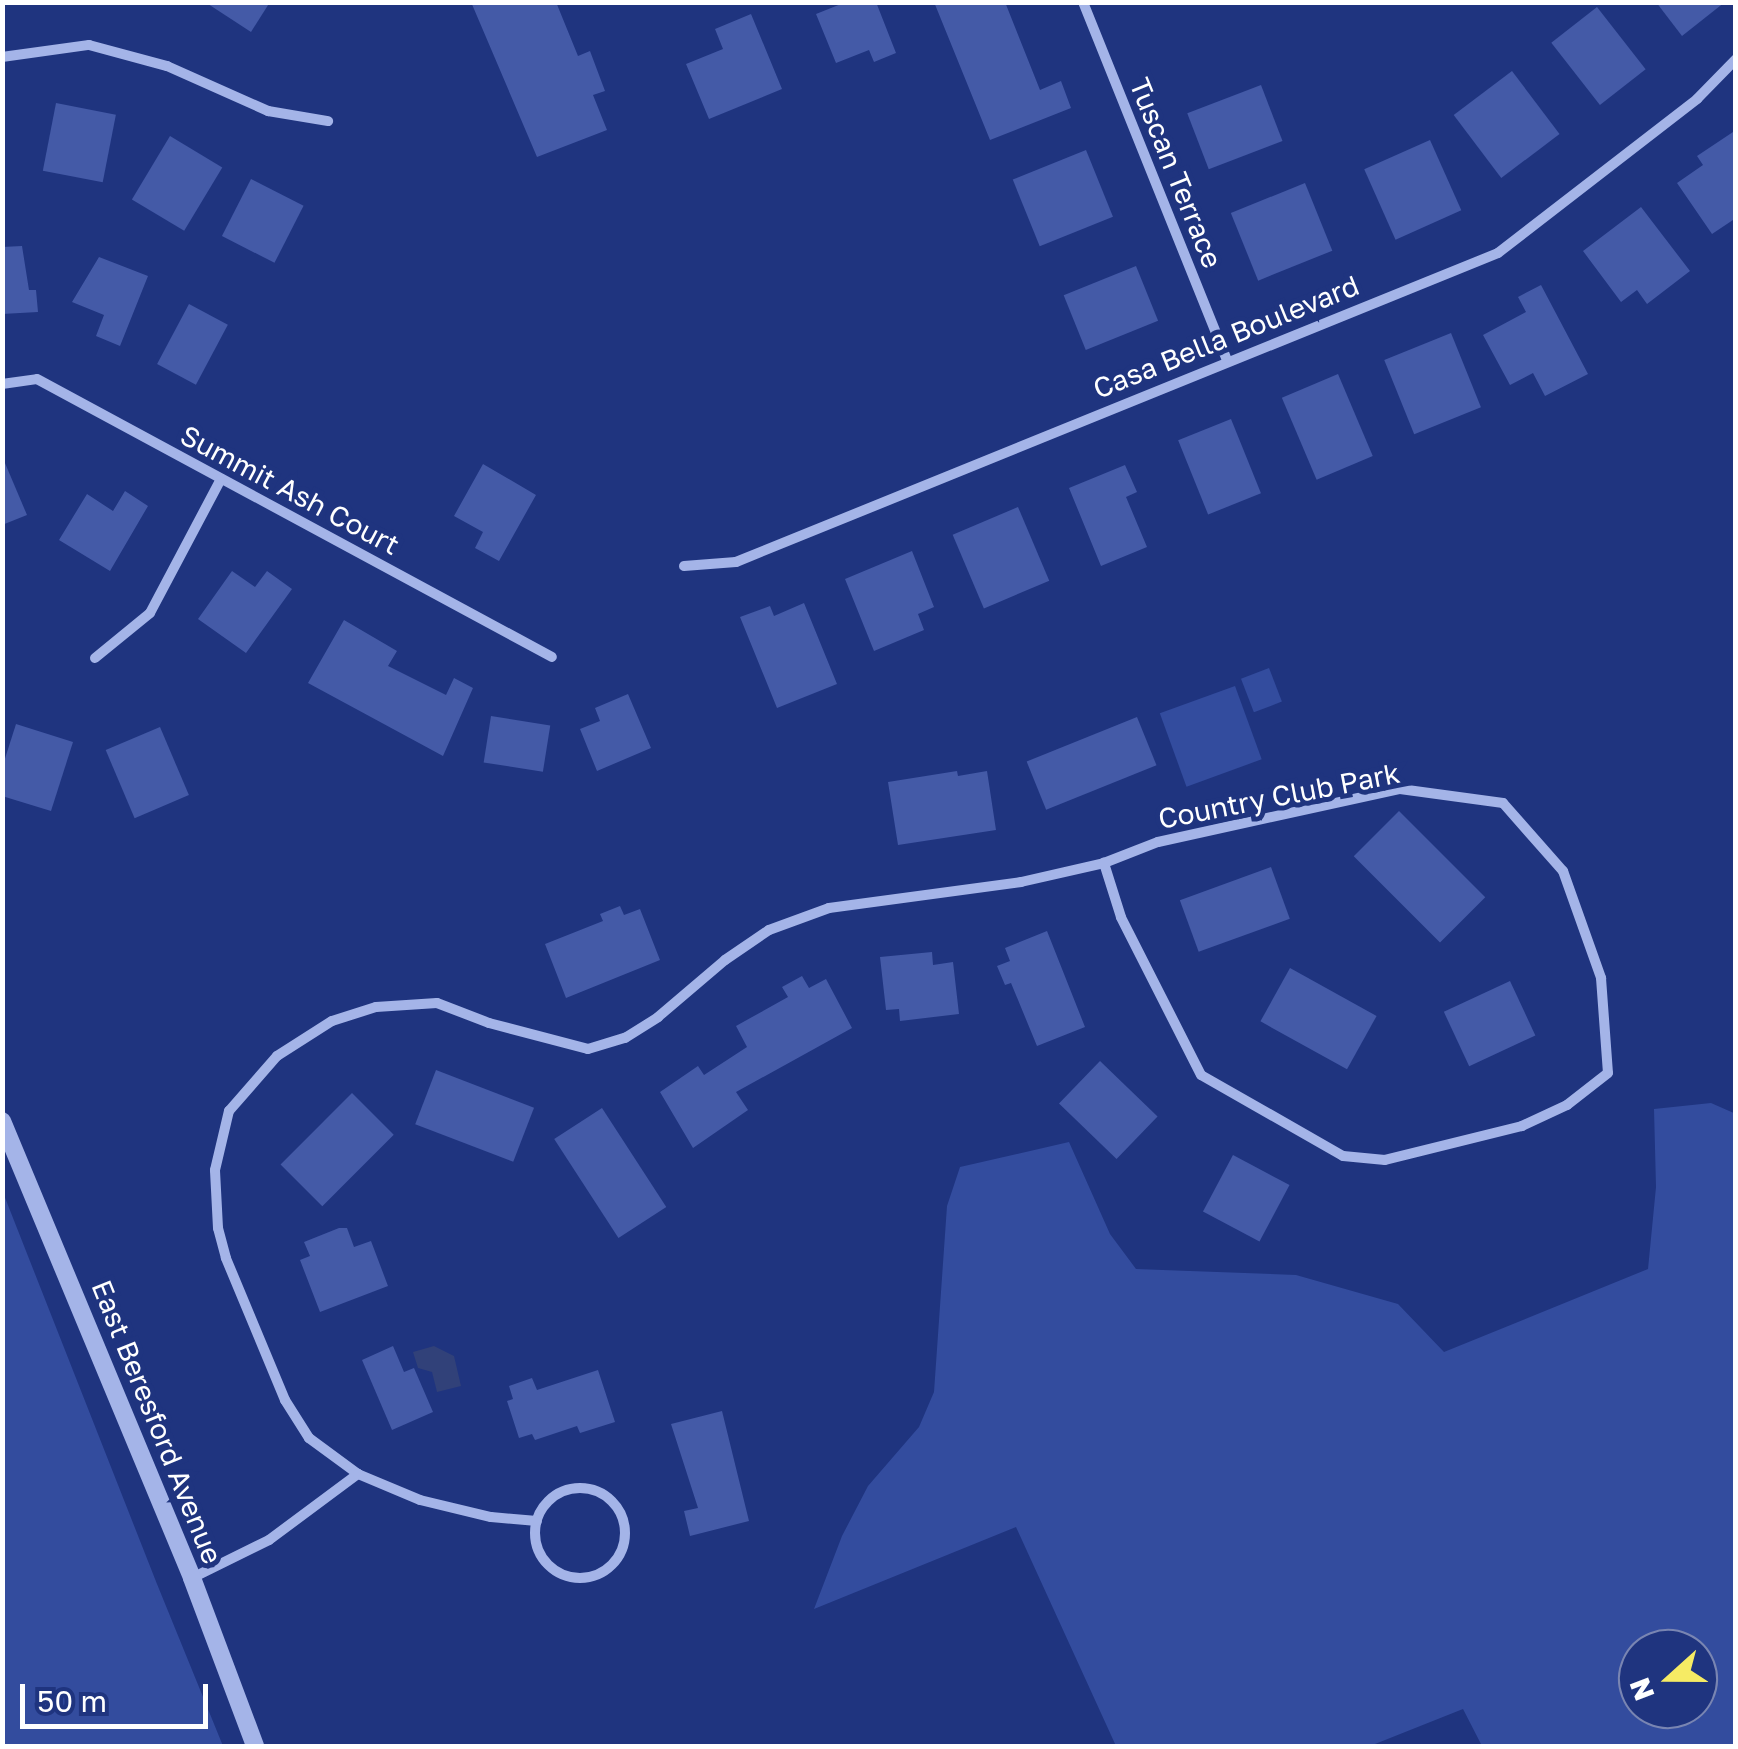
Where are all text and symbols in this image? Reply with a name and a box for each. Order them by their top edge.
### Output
street label: Tuscan Terrace [1123,73,1229,273]
street label: Casa Bella Boulevard [1088,268,1364,406]
street label: Summit Ash Court [175,418,405,562]
street label: Country Club Park [1155,756,1403,836]
street label: East Beresford Avenue [85,1275,229,1569]
north arrow [1618,1629,1718,1729]
scale bar [25,1664,212,1726]
text: N [1622,1673,1661,1705]
text: 50 m [37,1683,107,1719]

